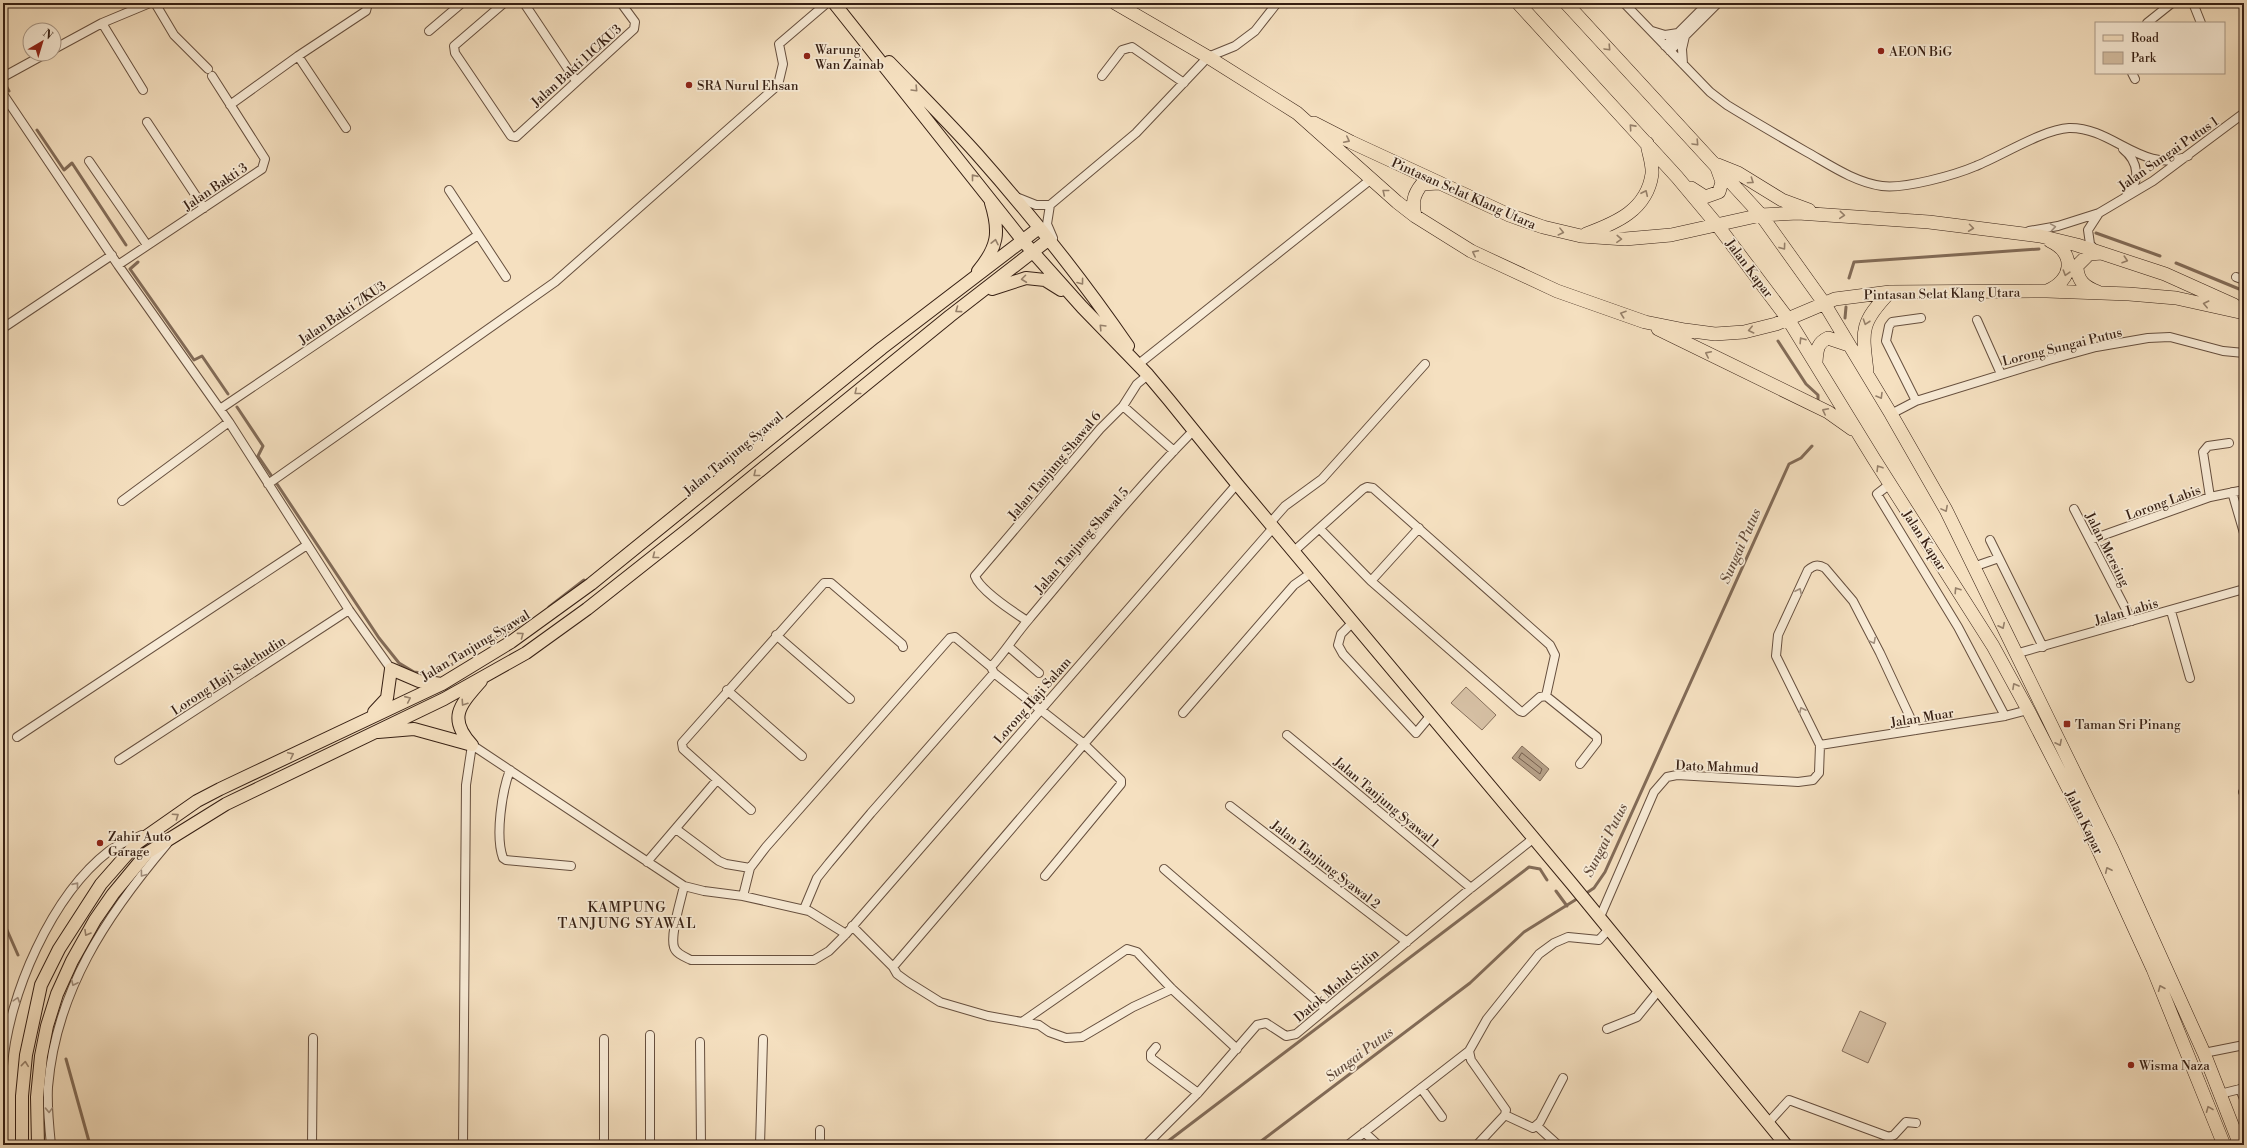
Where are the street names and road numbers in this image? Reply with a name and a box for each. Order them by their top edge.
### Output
street label: Jalan Bakti 11C/KU3 [527,21,625,111]
street label: Jalan Sungai Putus 1 [2115,113,2222,195]
street label: Pintasan Selat Klang Utara [1389,155,1539,233]
street label: Jalan Bakti 3 [179,159,251,215]
street label: Jalan Kapar [1721,235,1777,301]
street label: Jalan Bakti 7/KU3 [295,278,389,349]
street label: Pintasan Selat Klang Utara [1864,285,2021,303]
street label: Lorong Sungai Putus [2001,324,2124,370]
street label: Jalan Tanjung Syawal [680,408,787,500]
street label: Jalan Tanjung Shawal 6 [1004,408,1105,524]
street label: Lorong Labis [2124,482,2203,524]
street label: Jalan Tanjung Shawal 5 [1031,484,1132,598]
street label: Jalan Kapar [1898,506,1950,574]
street label: Jalan Mersing [2081,509,2133,589]
street label: Jalan Labis [2092,595,2160,629]
street label: Jalan Tanjung Syawal [417,607,533,685]
street label: Lorong Haji Salehudin [168,633,289,719]
street label: Lorong Haji Salam [991,654,1075,747]
street label: Jalan Muar [1888,705,1955,731]
street label: Jalan Tanjung Syawal 1 [1330,753,1442,852]
street label: Dato Mahmud [1675,758,1759,776]
street label: Jalan Kapar [2061,787,2107,857]
street label: Jalan Tanjung Syawal 2 [1267,817,1383,912]
street label: Datok Mohd Sidin [1291,946,1382,1026]

